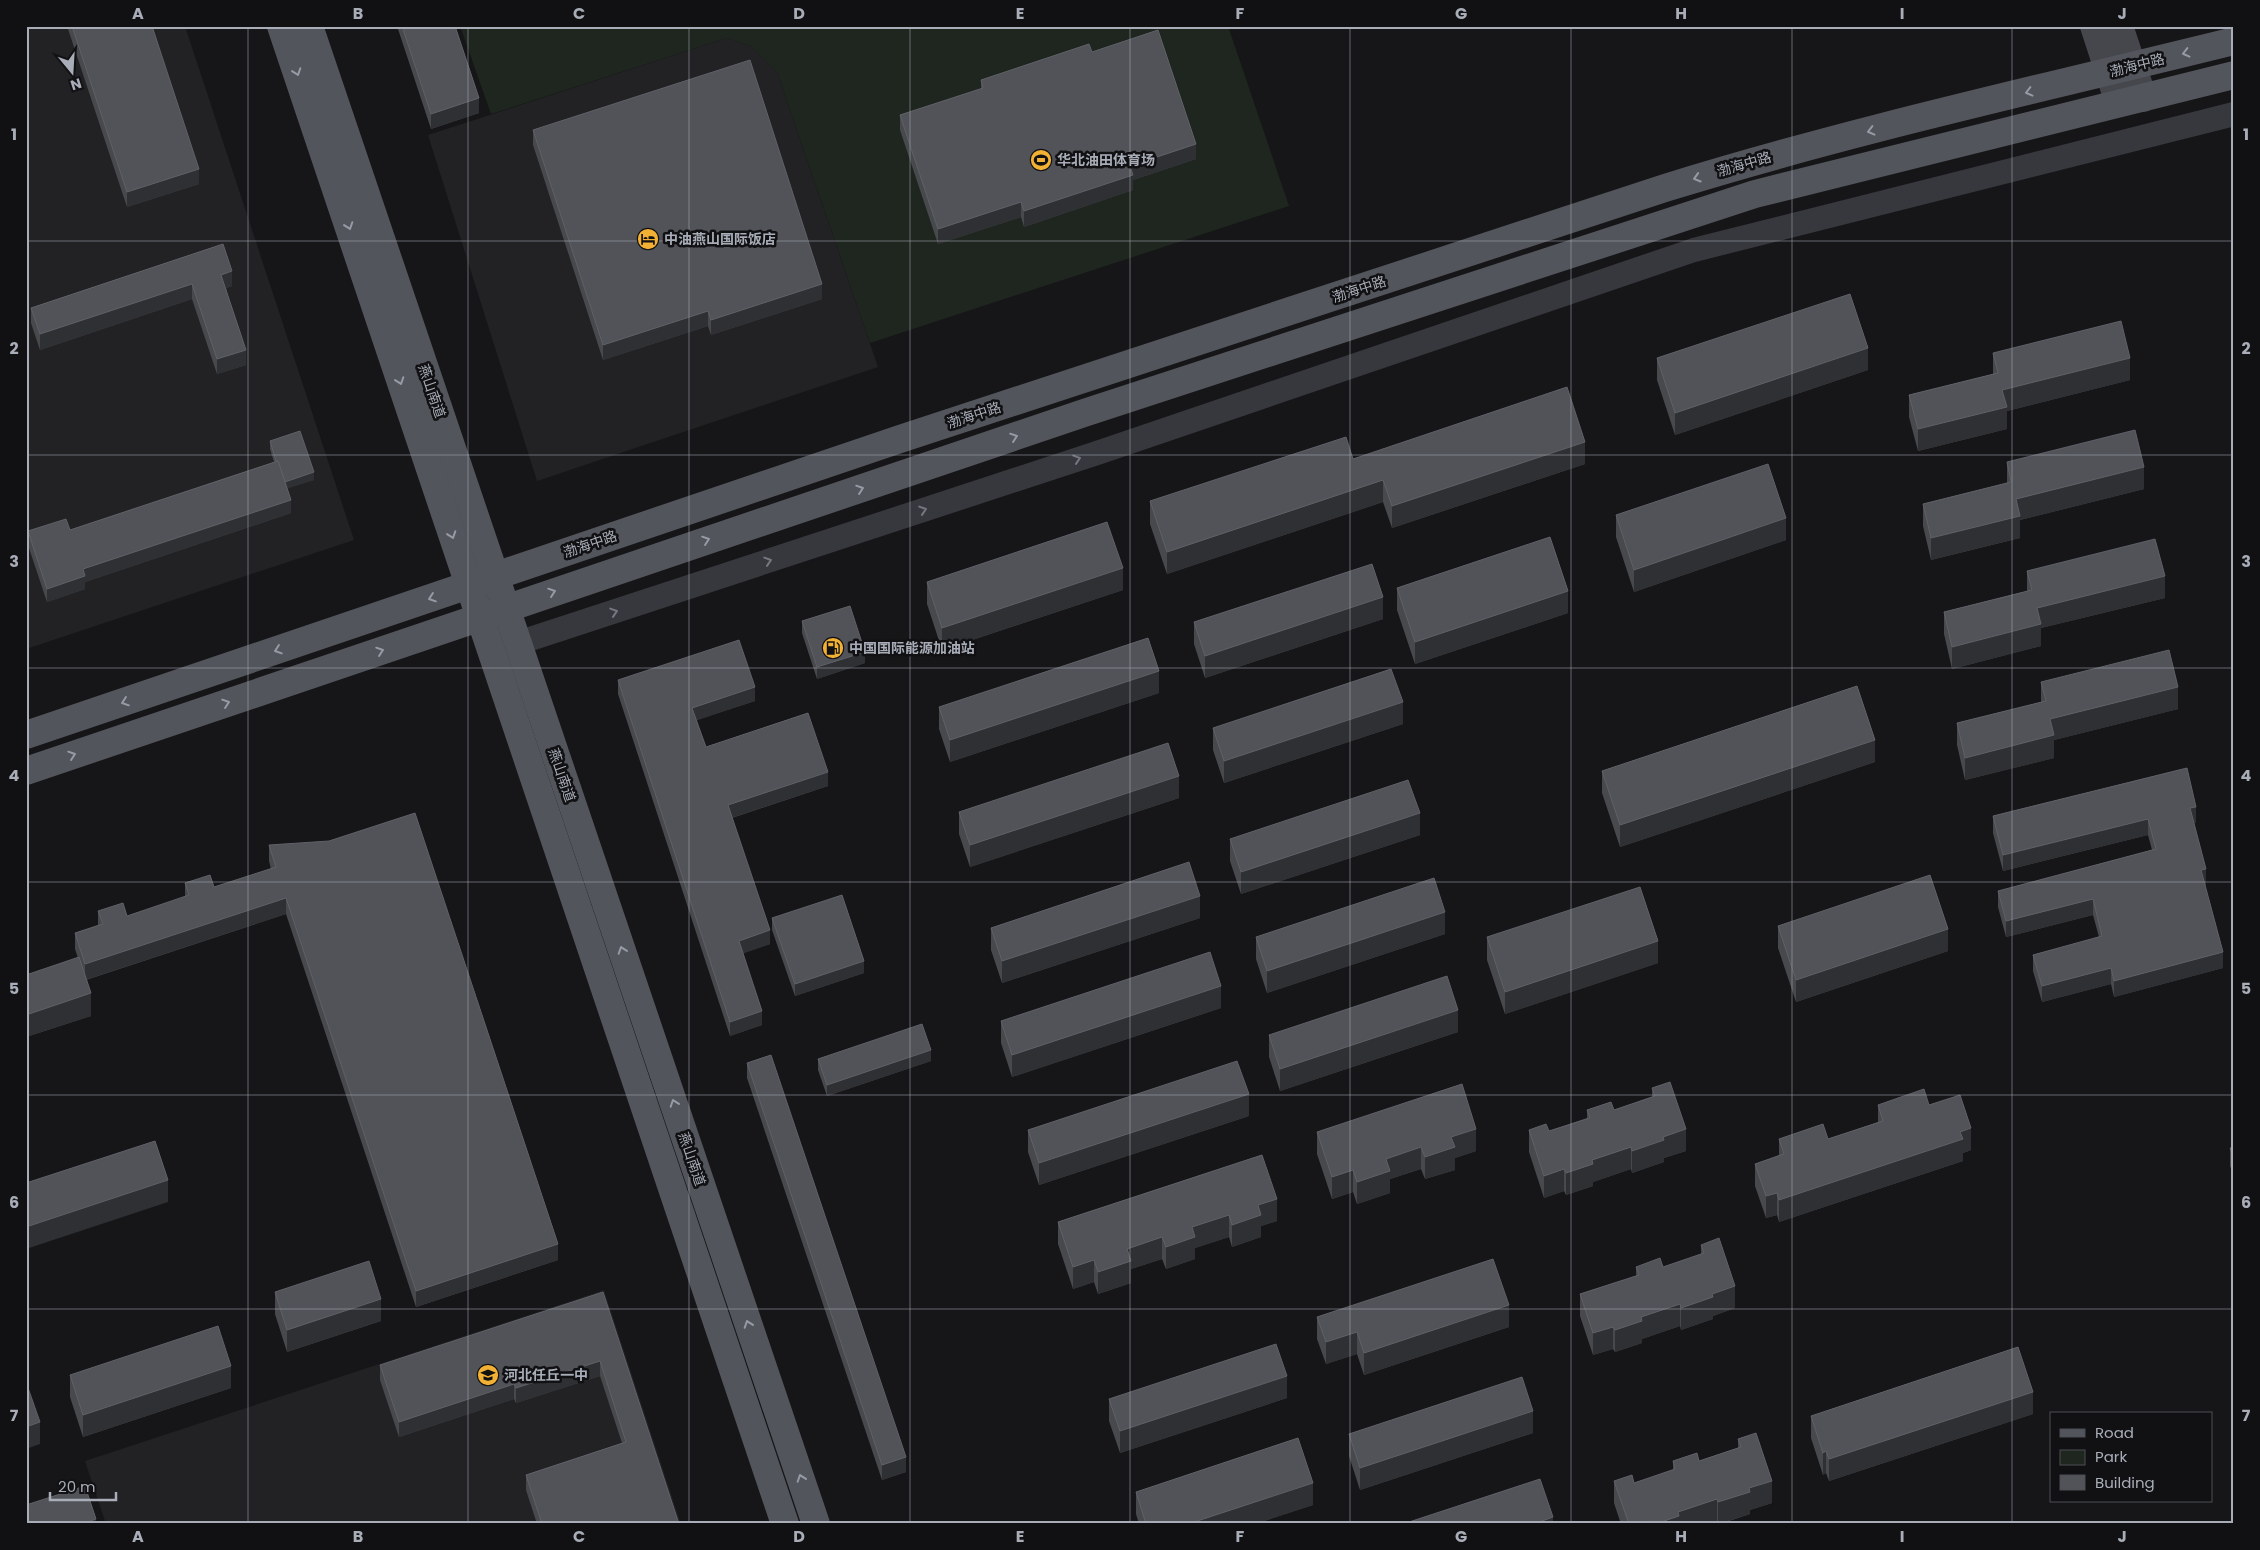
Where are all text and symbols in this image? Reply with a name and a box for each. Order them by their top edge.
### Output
text: A [132,2,144,25]
text: B [353,2,363,25]
text: C [573,2,585,25]
text: D [793,2,805,25]
text: E [1016,2,1024,25]
text: F [1236,2,1245,25]
text: G [1455,2,1467,25]
text: H [1675,2,1687,25]
text: I [1900,2,1904,25]
text: J [2117,2,2127,25]
one-way arrow [2183,47,2191,57]
north arrow [48,48,98,98]
street label: 渤海中路 [2107,49,2167,81]
one-way arrow [291,68,301,76]
text: N [68,73,84,96]
one-way arrow [2024,86,2033,97]
text: 1 [11,123,17,146]
text: 1 [2243,123,2249,146]
one-way arrow [1867,125,1876,136]
street label: 渤海中路 [1714,147,1774,181]
sports icon: 华北油田体育场 [1029,148,1053,172]
place label: 华北油田体育场 [1057,150,1155,170]
one-way arrow [1694,172,1702,182]
one-way arrow [343,222,353,230]
hotel icon: 中油燕山国际饭店 [636,227,660,251]
place label: 中油燕山国际饭店 [664,229,776,249]
street label: 渤海中路 [1329,271,1389,307]
text: 2 [9,337,19,360]
text: 2 [2241,337,2251,360]
street label: 燕山南道 [413,361,451,421]
one-way arrow [395,376,405,384]
street label: 渤海中路 [944,397,1004,433]
one-way arrow [1009,433,1018,443]
one-way arrow [1072,455,1081,465]
one-way arrow [855,485,864,495]
one-way arrow [918,506,926,516]
street label: 渤海中路 [560,525,620,563]
one-way arrow [446,530,456,538]
one-way arrow [701,536,710,546]
text: 3 [9,550,19,573]
text: 3 [2241,550,2251,573]
one-way arrow [764,557,772,567]
one-way arrow [547,588,555,598]
one-way arrow [429,592,437,602]
one-way arrow [609,607,618,617]
fuel station icon: 中国国际能源加油站 [821,636,845,660]
place label: 中国国际能源加油站 [849,638,975,658]
one-way arrow [275,644,283,654]
one-way arrow [376,646,384,656]
one-way arrow [121,696,129,706]
one-way arrow [222,699,230,709]
street label: 燕山南道 [543,745,581,805]
one-way arrow [68,751,76,761]
text: 4 [9,764,20,787]
text: 4 [2241,764,2252,787]
one-way arrow [617,946,627,954]
text: 5 [9,977,19,1000]
text: 5 [2241,977,2251,1000]
one-way arrow [670,1100,680,1108]
street label: 燕山南道 [673,1129,711,1189]
text: 6 [9,1191,19,1214]
text: 6 [2241,1191,2251,1214]
one-way arrow [744,1320,754,1328]
school or university icon: 河北任丘一中 [476,1363,500,1387]
place label: 河北任丘一中 [504,1365,588,1385]
text: 7 [10,1404,19,1427]
text: 7 [2242,1404,2251,1427]
legend [2050,1412,2212,1502]
text: Road [2095,1422,2134,1443]
text: Park [2095,1446,2127,1467]
scale bar [50,1470,116,1502]
text: Building [2095,1472,2155,1493]
one-way arrow [796,1474,806,1482]
text: 20 m [58,1476,96,1497]
text: A [132,1525,144,1548]
text: B [353,1525,363,1548]
text: C [573,1525,585,1548]
text: D [793,1525,805,1548]
text: E [1016,1525,1024,1548]
text: F [1236,1525,1245,1548]
text: G [1455,1525,1467,1548]
text: H [1675,1525,1687,1548]
text: I [1900,1525,1904,1548]
text: J [2117,1525,2127,1548]

